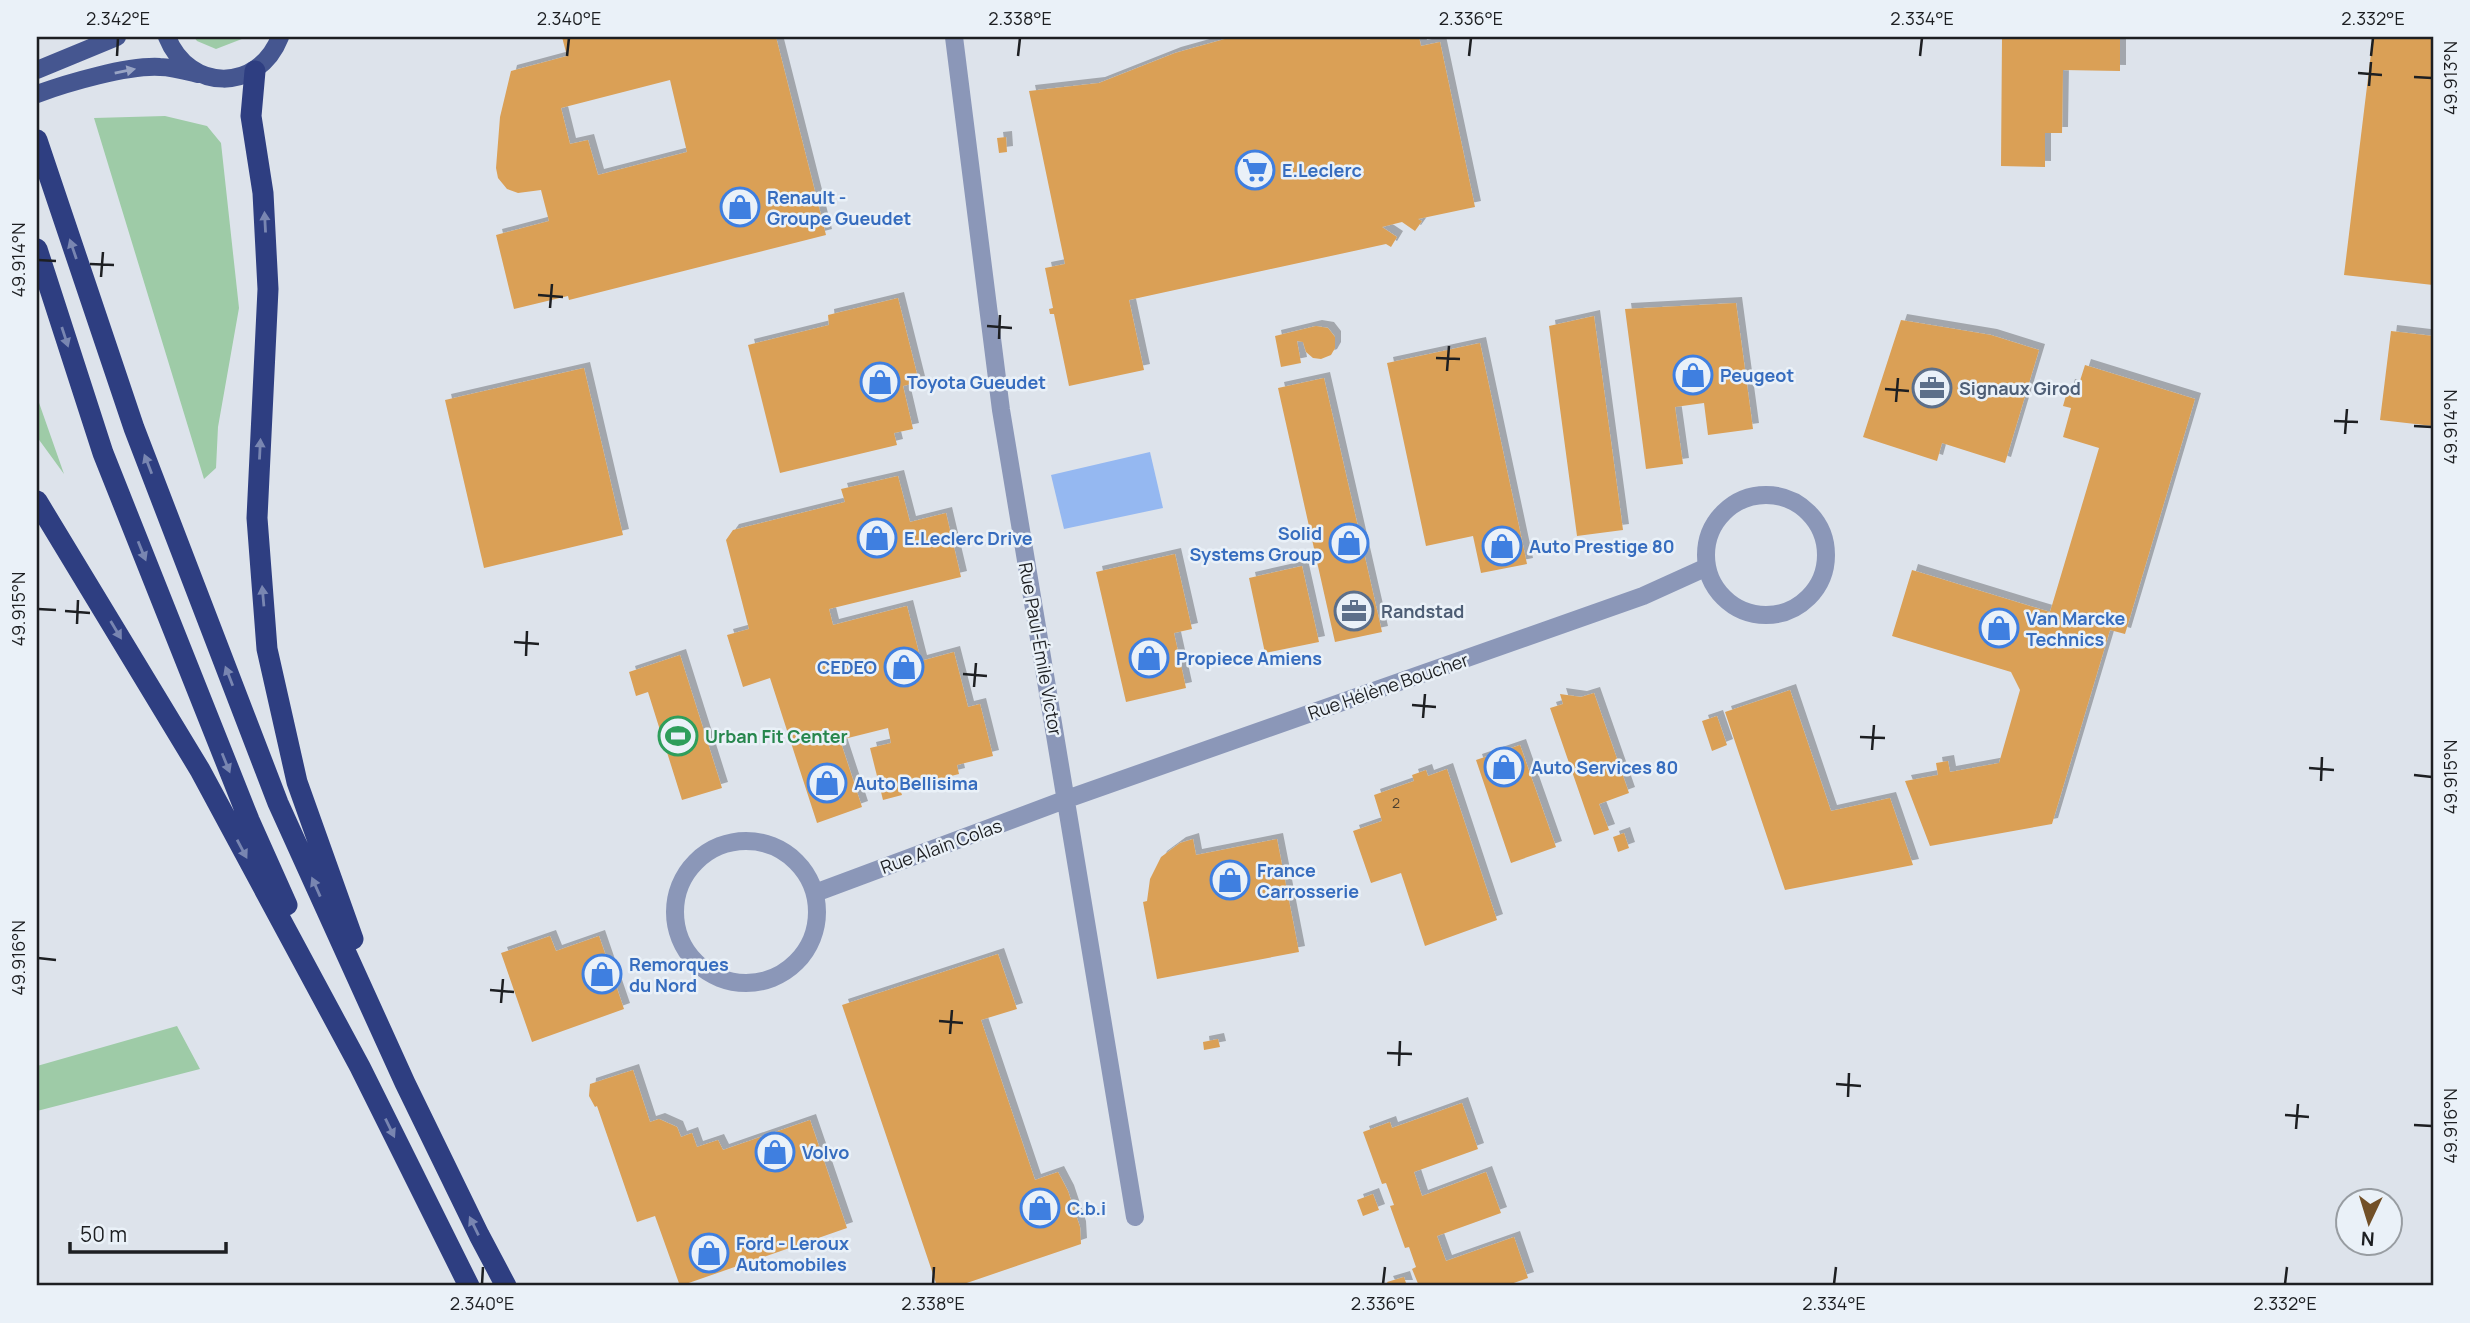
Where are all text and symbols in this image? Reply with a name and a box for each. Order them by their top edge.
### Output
text: 2.342°E [86,6,150,30]
text: 2.340°E [537,6,601,30]
text: 2.338°E [988,6,1052,30]
text: 2.336°E [1439,6,1503,30]
text: 2.334°E [1890,6,1954,30]
text: 2.332°E [2341,6,2405,30]
text: 49.913°N [2438,41,2462,115]
one-way arrow [114,65,136,76]
supermarket icon: E.Leclerc [1234,149,1276,191]
place label: E.Leclerc [1282,158,1362,182]
place label: Renault - Groupe Gueudet [767,185,911,230]
shop icon: Renault - Groupe Gueudet [719,186,761,228]
one-way arrow [259,211,270,233]
text: 49.914°N [6,222,30,298]
one-way arrow [68,238,78,259]
one-way arrow [60,327,71,348]
shop icon: Peugeot [1672,354,1714,396]
shop icon: Toyota Gueudet [859,361,901,403]
place label: Peugeot [1720,363,1794,387]
office icon: Signaux Girod [1911,367,1953,409]
place label: Toyota Gueudet [907,370,1046,394]
place label: Signaux Girod [1959,376,2081,400]
text: 49.914°N [2438,389,2462,465]
one-way arrow [255,438,266,460]
one-way arrow [142,454,153,475]
shop icon: E.Leclerc Drive [856,517,898,559]
place label: Solid Systems Group [1189,521,1322,566]
shop icon: Solid Systems Group [1328,522,1370,564]
shop icon: Auto Prestige 80 [1481,525,1523,567]
place label: E.Leclerc Drive [904,526,1033,550]
place label: Auto Prestige 80 [1529,534,1675,558]
one-way arrow [137,541,148,562]
street label: Rue Paul-Émile Victor [1014,560,1068,738]
text: 49.915°N [6,572,30,646]
one-way arrow [257,585,268,607]
office icon: Randstad [1333,590,1375,632]
place label: Randstad [1381,599,1464,623]
place label: Van Marcke Technics [2026,606,2126,651]
shop icon: Van Marcke Technics [1978,607,2020,649]
one-way arrow [110,621,123,640]
shop icon: Propiece Amiens [1128,637,1170,679]
shop icon: CEDEO [883,646,925,688]
place label: Propiece Amiens [1176,646,1322,670]
street label: Rue Hélène Boucher [1305,647,1472,725]
place label: CEDEO [817,655,877,679]
one-way arrow [224,666,235,687]
sports icon: Urban Fit Center [657,715,699,757]
place label: Urban Fit Center [705,724,848,748]
text: 49.915°N [2438,740,2462,814]
shop icon: Auto Services 80 [1483,746,1525,788]
one-way arrow [221,752,232,773]
place label: Auto Services 80 [1531,755,1678,779]
shop icon: Auto Bellisima [806,762,848,804]
place label: Auto Bellisima [854,771,978,795]
house number: 2 [1392,793,1400,812]
street label: Rue Alain Colas [877,813,1005,879]
one-way arrow [236,839,248,858]
place label: France Carrosserie [1257,858,1359,903]
shop icon: France Carrosserie [1209,859,1251,901]
one-way arrow [310,877,322,897]
text: 49.916°N [6,920,30,996]
place label: Remorques du Nord [629,952,729,997]
shop icon: Remorques du Nord [581,953,623,995]
text: 49.916°N [2438,1088,2462,1164]
one-way arrow [384,1118,396,1138]
shop icon: Volvo [754,1131,796,1173]
place label: Volvo [802,1140,849,1164]
north arrow [2334,1186,2404,1256]
shop icon: C.b.i [1019,1187,1061,1229]
place label: C.b.i [1067,1196,1106,1220]
scale bar [70,1211,226,1255]
one-way arrow [469,1216,480,1236]
text: 50 m [80,1220,127,1248]
text: N [2360,1226,2376,1252]
place label: Ford - Leroux Automobiles [736,1231,849,1276]
shop icon: Ford - Leroux Automobiles [688,1232,730,1274]
text: 2.340°E [450,1291,514,1315]
text: 2.338°E [901,1291,965,1315]
text: 2.336°E [1351,1291,1415,1315]
text: 2.334°E [1802,1291,1866,1315]
text: 2.332°E [2253,1291,2317,1315]

